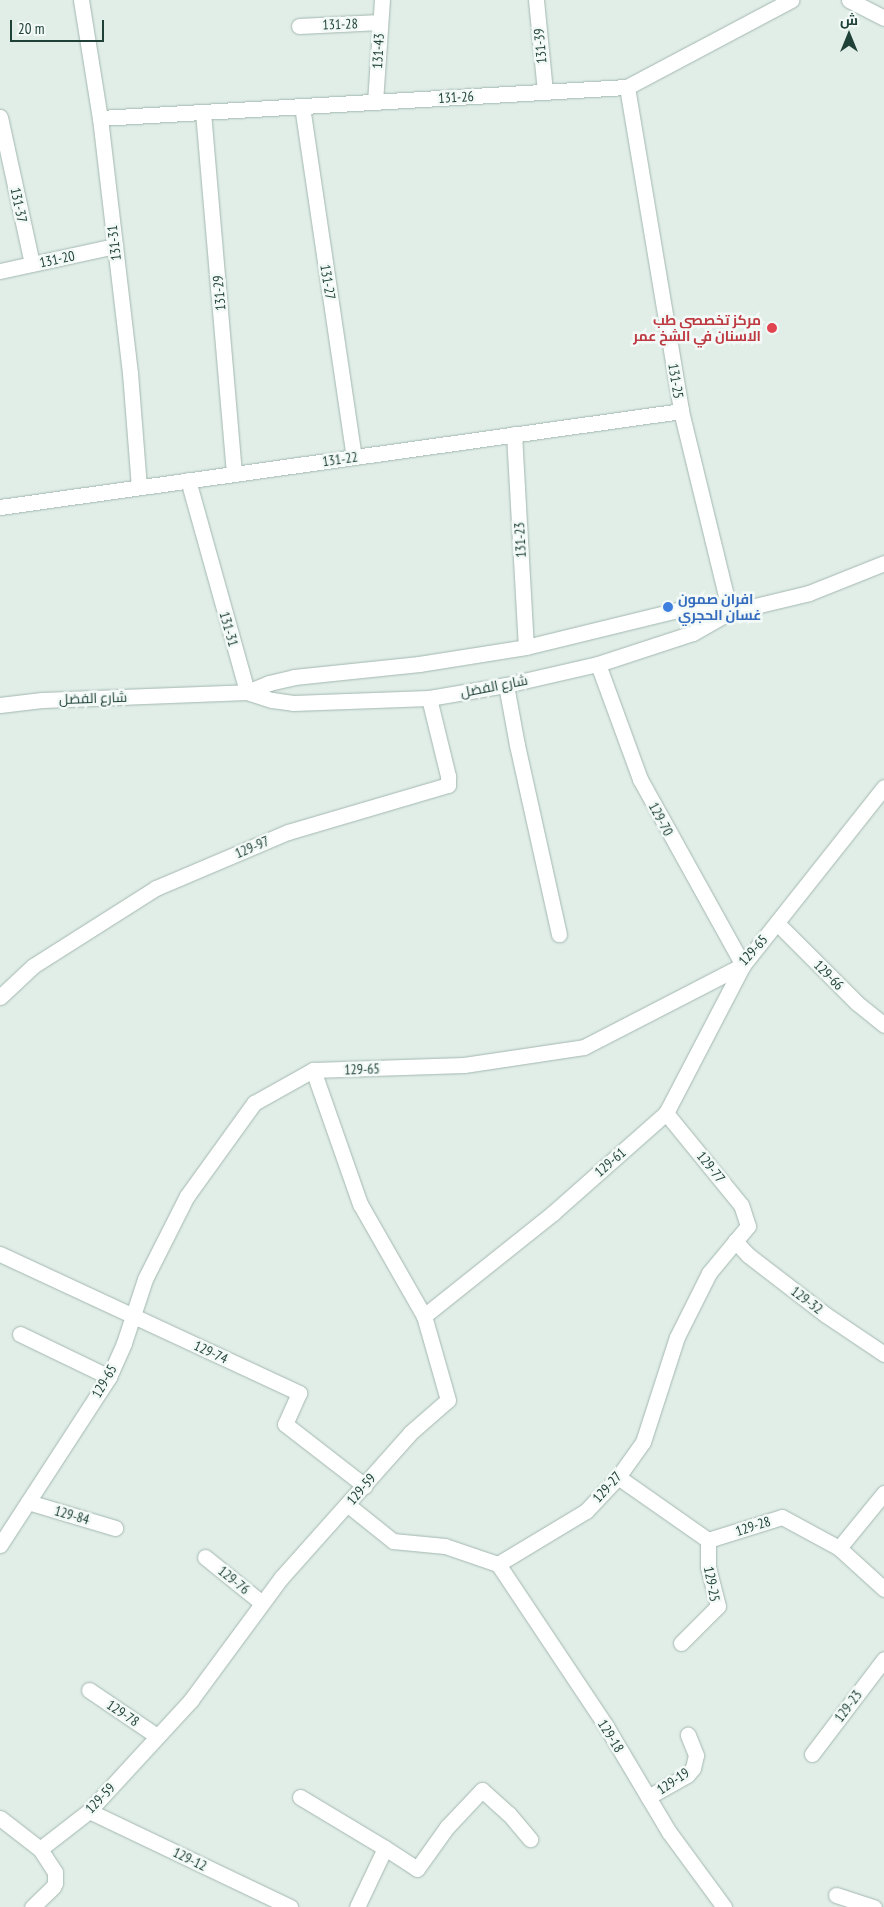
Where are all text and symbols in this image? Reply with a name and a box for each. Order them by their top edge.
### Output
scale bar [12,10,106,42]
north arrow [824,10,874,60]
text: ش [840,11,858,29]
street label: 131-28 [322,15,358,33]
text: 20 m [18,19,44,38]
street label: 131-39 [530,28,550,64]
street label: 131-43 [369,33,387,69]
street label: 131-26 [438,88,474,106]
street label: 131-37 [7,186,31,224]
street label: 131-31 [103,224,125,262]
street label: 131-20 [38,247,76,271]
street label: 131-27 [317,263,339,301]
street label: 131-29 [209,275,229,311]
place label: مركز تخصصي طب الاسنان في الشخ عمر [633,312,761,344]
marker: مركز تخصصي طب الاسنان في الشخ عمر [765,321,779,335]
street label: 131-25 [665,362,687,400]
street label: 131-22 [321,448,359,470]
street label: 131-23 [511,522,529,558]
place label: افران صمون غسان الحجري [678,591,761,624]
marker: افران صمون غسان الحجري [662,601,674,613]
street label: 131-31 [216,610,242,648]
street label: شارع الفضل [459,671,529,701]
street label: شارع الفضل [59,688,127,708]
street label: 129-70 [645,799,677,839]
street label: 129-97 [232,832,272,862]
street label: 129-65 [735,931,771,969]
street label: 129-66 [810,956,848,994]
street label: 129-65 [344,1060,380,1078]
street label: 129-61 [591,1144,629,1180]
street label: 129-77 [693,1148,729,1186]
street label: 129-32 [788,1283,826,1317]
street label: 129-74 [191,1337,231,1367]
street label: 129-65 [88,1361,120,1401]
street label: 129-27 [589,1468,625,1506]
street label: 129-59 [343,1470,379,1508]
street label: 129-84 [53,1502,91,1528]
street label: 129-28 [733,1513,773,1539]
street label: 129-76 [215,1562,253,1598]
street label: 129-25 [700,1565,724,1603]
street label: 129-23 [831,1687,865,1725]
street label: 129-78 [104,1696,142,1730]
street label: 129-18 [594,1716,628,1756]
street label: 129-19 [654,1764,692,1798]
street label: 129-59 [82,1779,118,1817]
street label: 129-12 [170,1844,210,1874]

